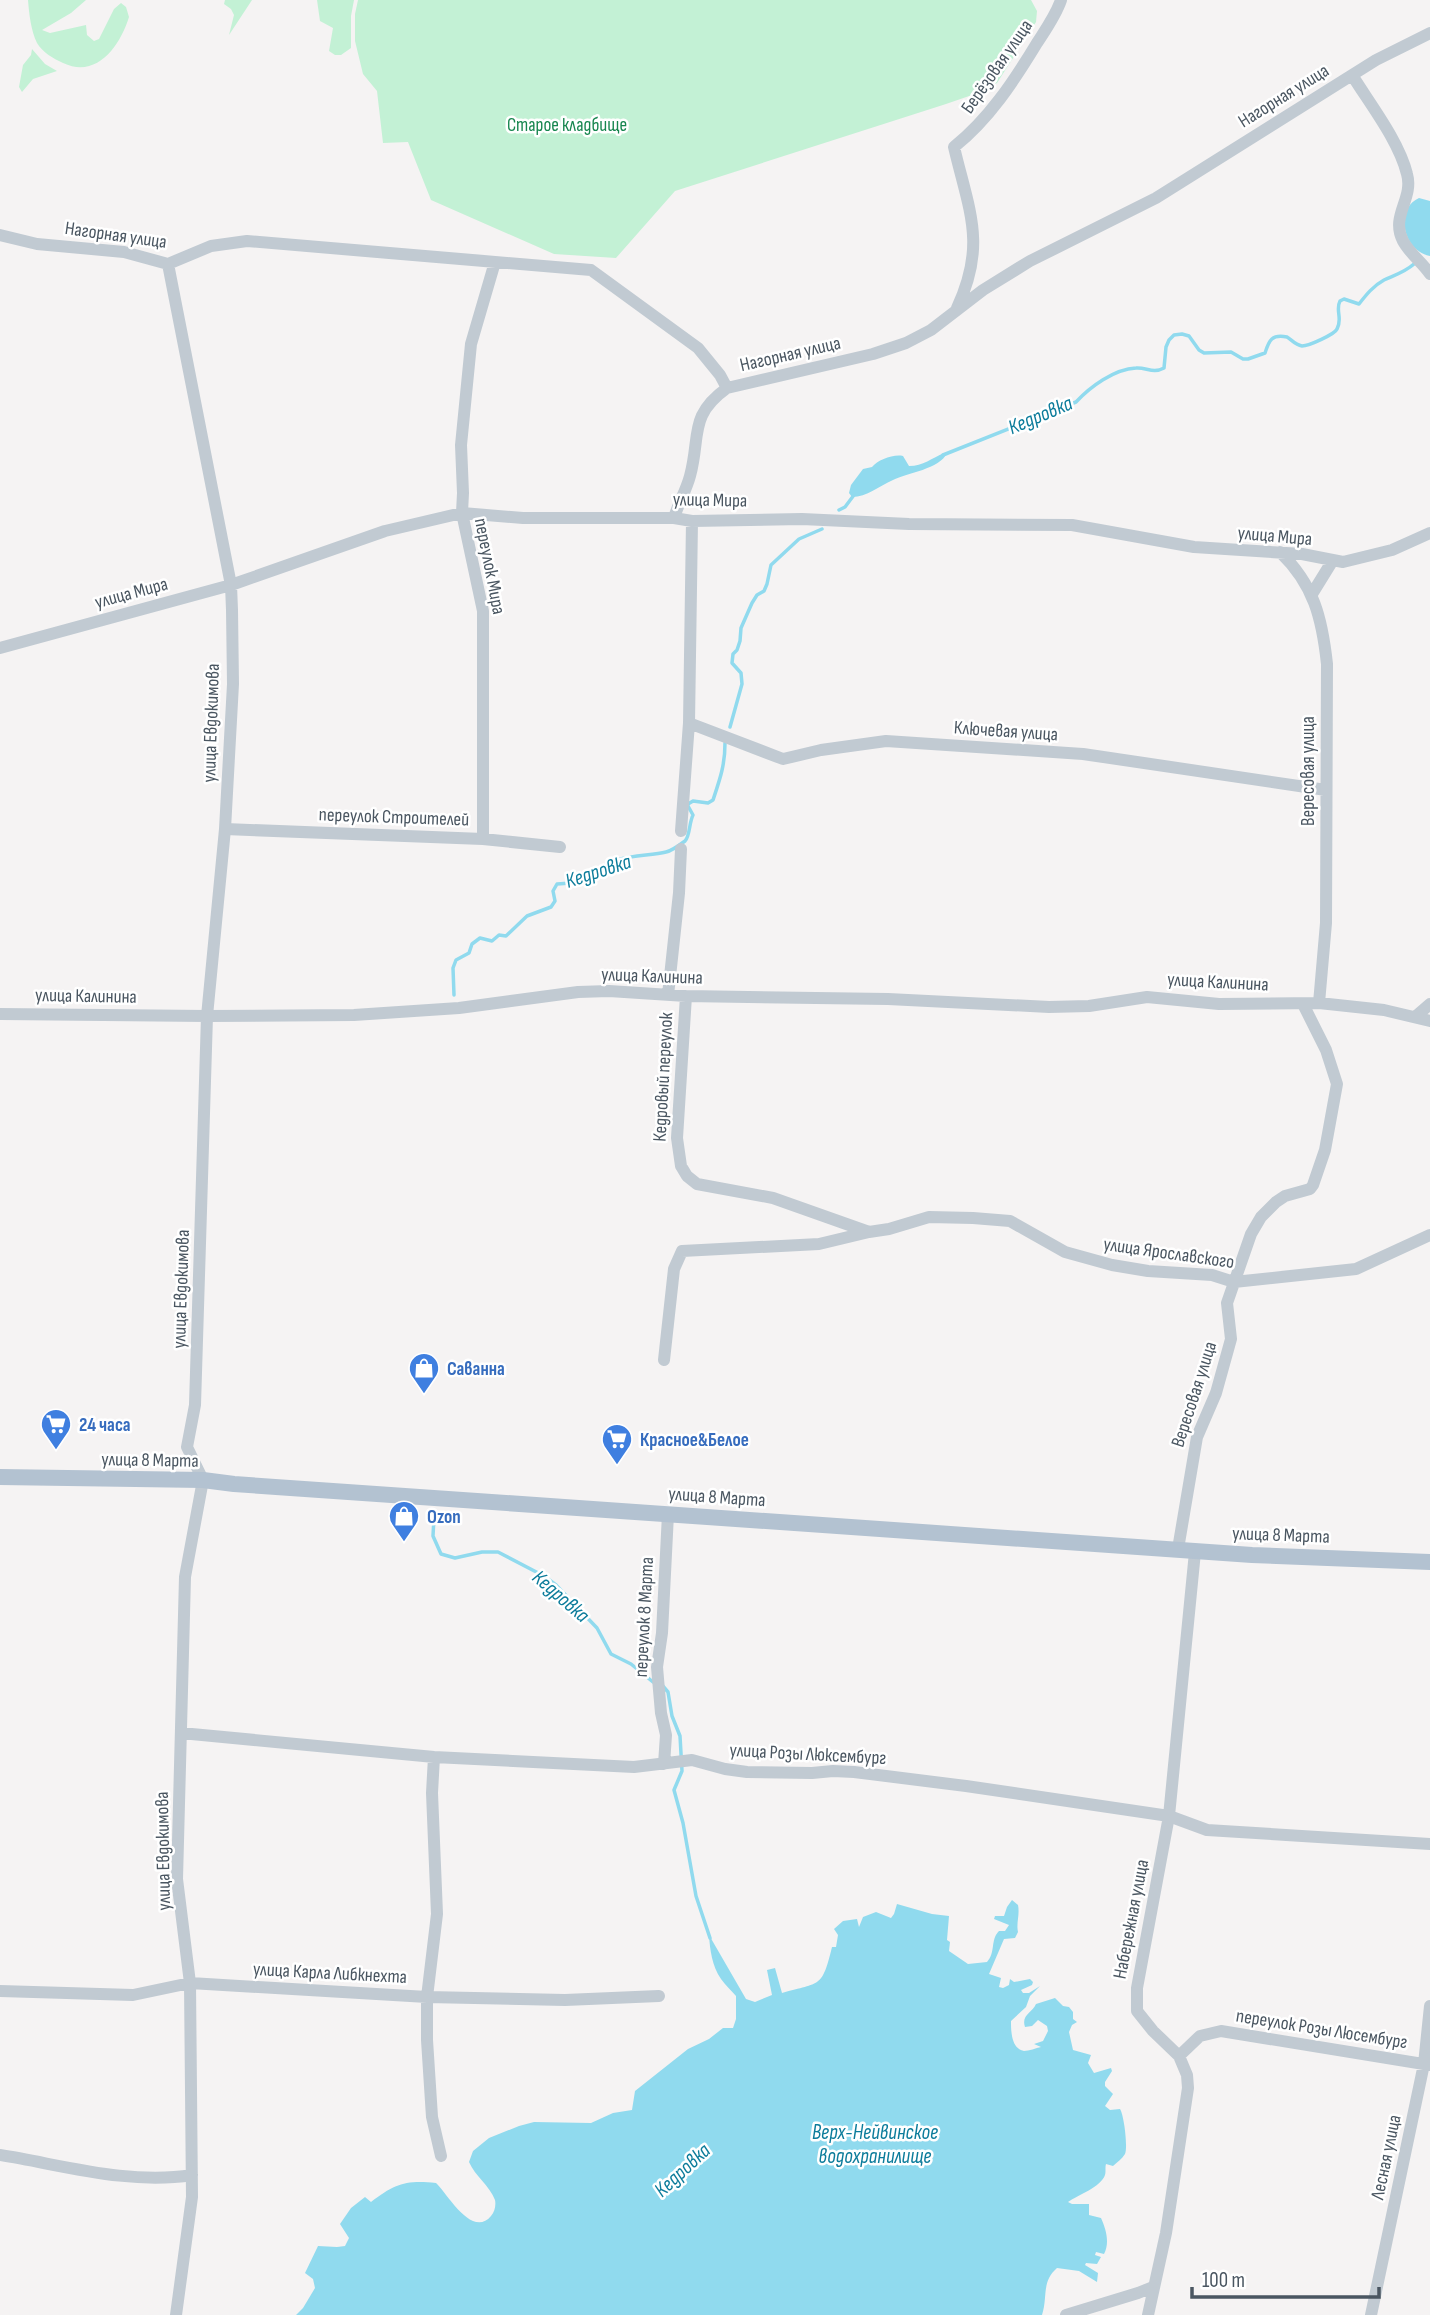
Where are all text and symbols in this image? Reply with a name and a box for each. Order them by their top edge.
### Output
street label: Берёзовая улица [957,16,1038,118]
street label: Нагорная улица [1234,59,1333,133]
park label: Старое кладбище [507,114,627,137]
street label: Нагорная улица [63,217,168,254]
street label: Нагорная улица [738,332,843,377]
water label: Кедровка [1004,391,1077,440]
street label: улица Мира [673,488,747,513]
street label: переулок Мира [469,516,510,616]
street label: улица Мира [1237,522,1313,551]
street label: улица Мира [92,573,170,614]
street label: улица Евдокимова [198,663,225,783]
street label: Ключевая улица [953,716,1059,747]
street label: Вересовая улица [1297,716,1320,826]
street label: переулок Строителей [318,803,470,832]
water label: Кедровка [562,849,635,894]
street label: улица Калинина [601,963,703,990]
street label: улица Калинина [1167,968,1269,997]
street label: улица Калинина [35,984,137,1009]
street label: Кедровый переулок [649,1011,678,1142]
street label: улица Евдокимова [168,1229,195,1349]
street label: улица Ярославского [1102,1233,1236,1274]
street label: Вересовая улица [1167,1339,1222,1450]
shop icon: Саванна [407,1351,441,1395]
place label: Саванна [447,1358,505,1381]
supermarket icon: 24 часа [39,1407,73,1451]
place label: 24 часа [79,1414,131,1437]
supermarket icon: Красное&Белое [600,1422,634,1466]
place label: Красное&Белое [640,1429,749,1452]
street label: улица 8 Марта [101,1448,199,1473]
street label: улица 8 Марта [668,1483,766,1512]
shop icon: Ozon [387,1499,421,1543]
place label: Ozon [427,1506,461,1529]
street label: улица 8 Марта [1232,1522,1330,1549]
street label: переулок 8 Марта [630,1556,659,1678]
water label: Кедровка [527,1565,595,1628]
street label: улица Розы Люксембург [729,1739,887,1770]
street label: улица Евдокимова [151,1791,176,1911]
street label: Набережная улица [1109,1858,1154,1981]
street label: улица Карла Либкнехта [252,1958,408,1989]
street label: переулок Розы Люсембург [1234,2005,1409,2054]
street label: Лесная улица [1366,2113,1407,2203]
water label: Верх-Нейвинское водохранилище [812,2120,938,2169]
water label: Кедровка [649,2138,716,2203]
scale bar [1192,2256,1379,2300]
text: 100 m [1202,2268,1245,2293]

